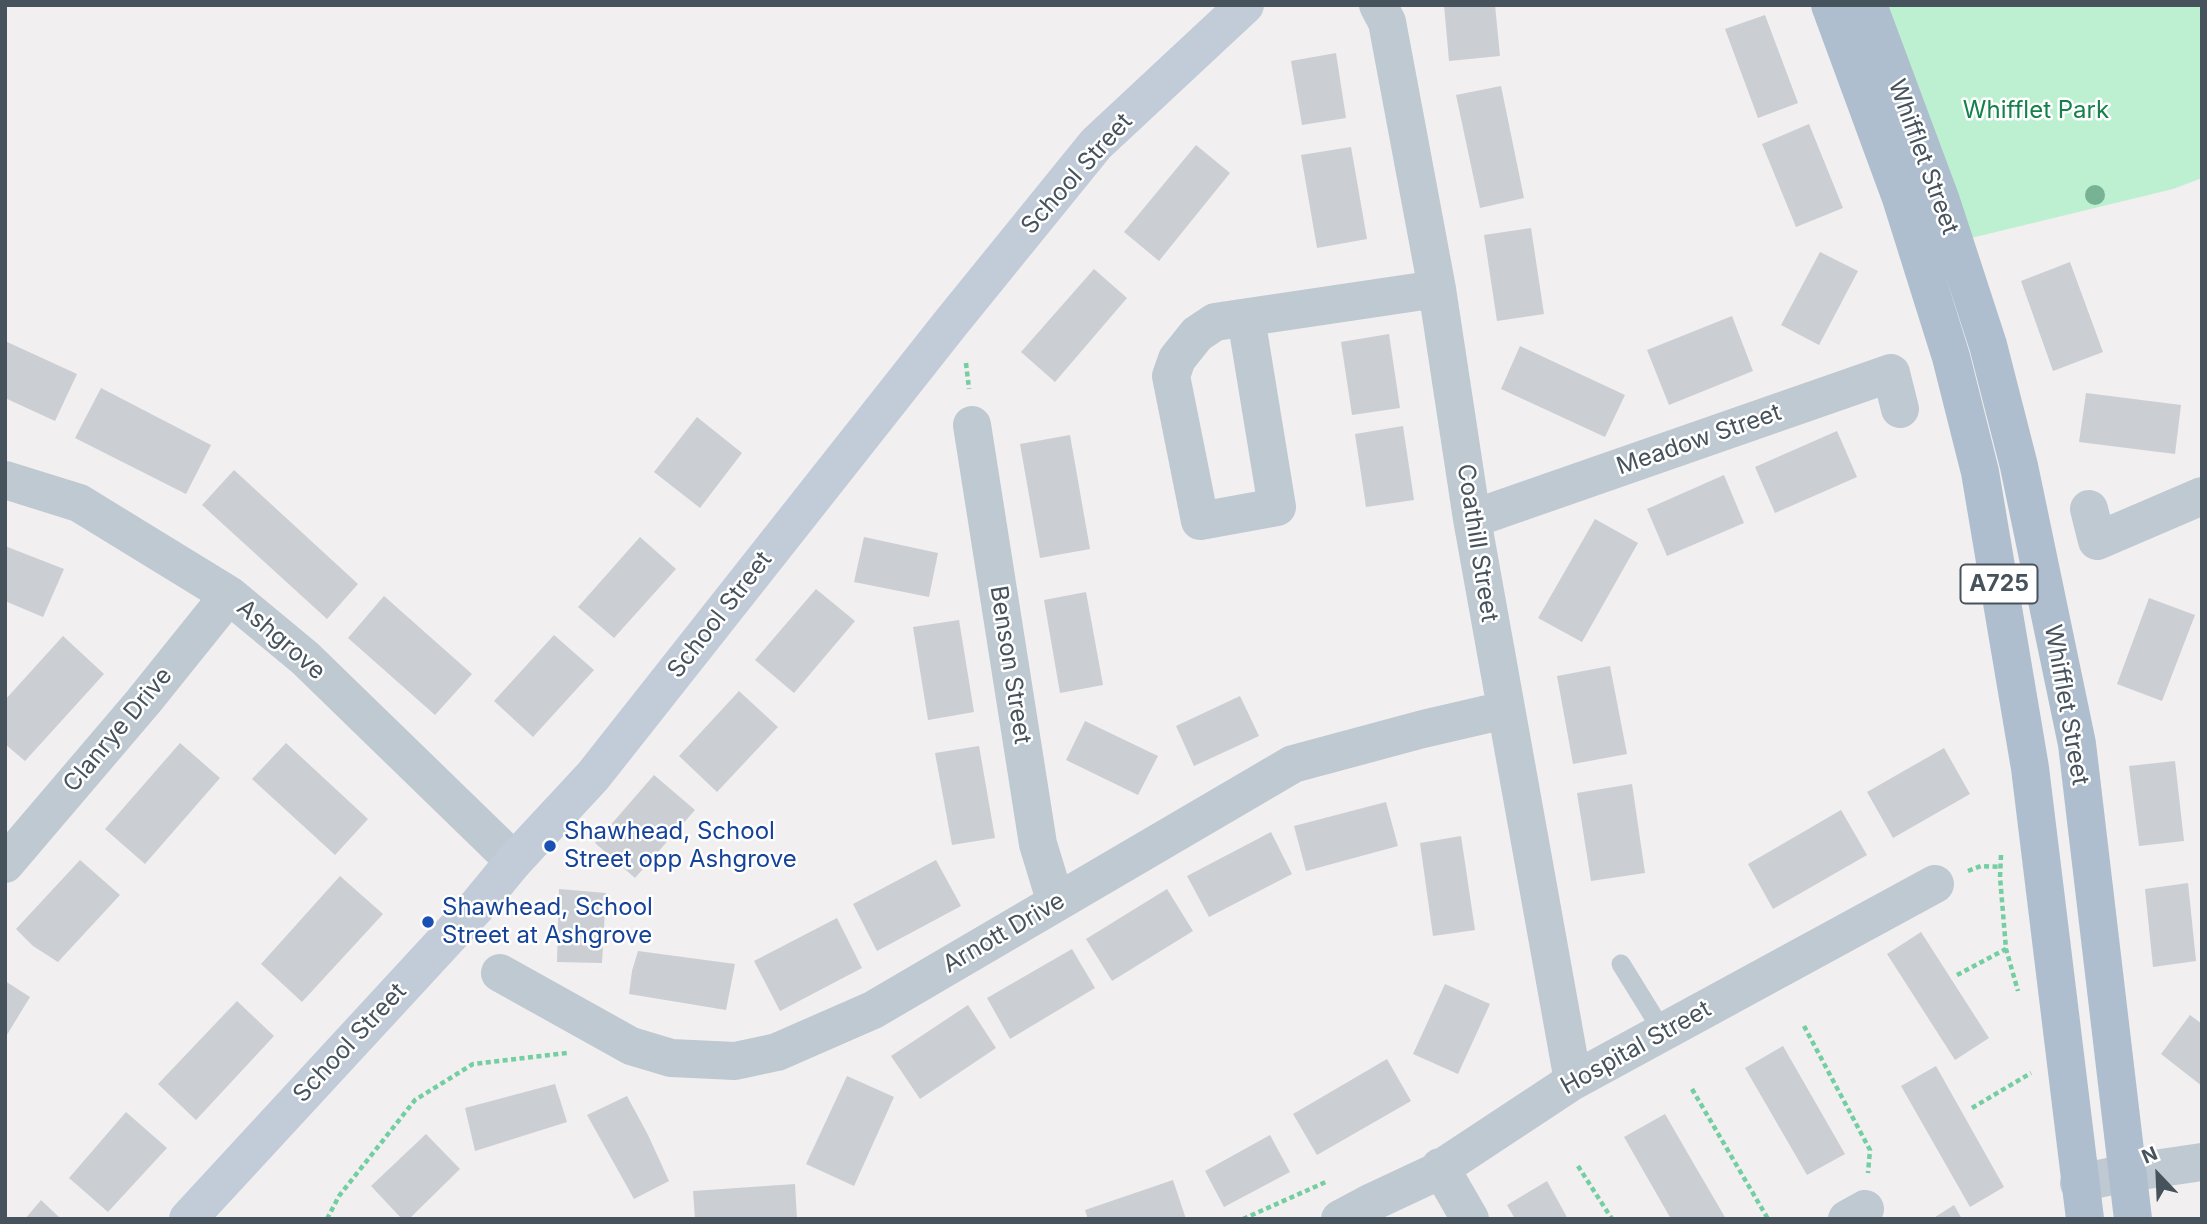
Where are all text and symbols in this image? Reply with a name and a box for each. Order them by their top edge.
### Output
street label: Whifflet Street [1882,76,1964,238]
park label: Whifflet Park [1963,97,2109,125]
street label: School Street [1015,108,1139,240]
street label: Meadow Street [1613,398,1785,482]
street label: Coathill Street [1450,462,1504,624]
street label: School Street [662,546,778,684]
road number: A725 [1960,564,2038,604]
street label: Benson Street [983,584,1037,746]
street label: Ashgrove [231,594,331,686]
street label: Whifflet Street [2038,622,2094,788]
street label: Clanrye Drive [58,662,178,798]
place label: Shawhead, School Street opp Ashgrove [564,818,797,874]
marker: Shawhead, School Street opp Ashgrove [542,838,558,854]
street label: Arnott Drive [938,887,1070,979]
place label: Shawhead, School Street at Ashgrove [442,894,653,950]
marker: Shawhead, School Street at Ashgrove [420,914,436,930]
street label: School Street [288,977,412,1109]
street label: Hospital Street [1556,995,1716,1101]
north arrow [2123,1140,2193,1210]
text: N [2138,1142,2161,1169]

